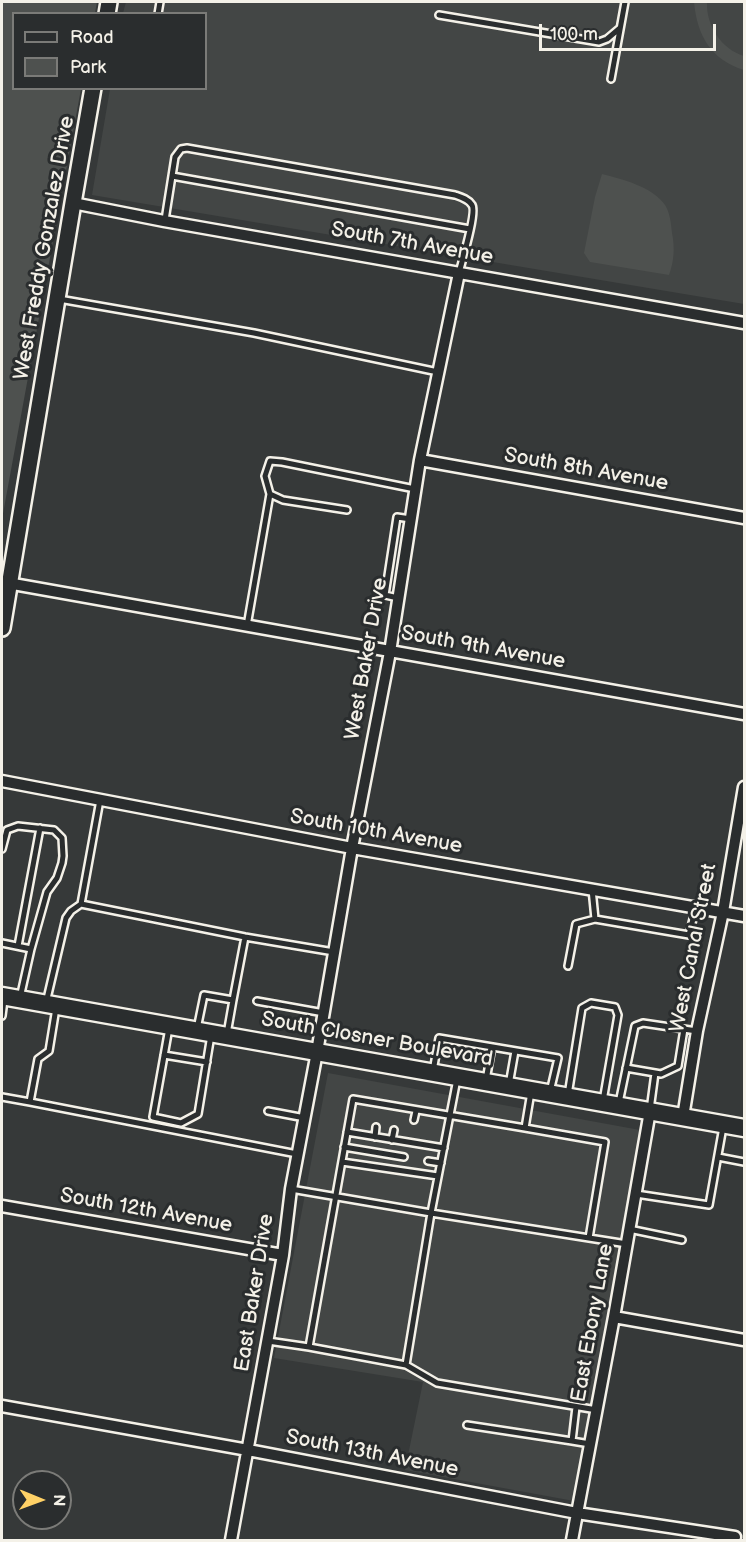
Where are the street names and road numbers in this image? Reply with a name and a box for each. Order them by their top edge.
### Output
street label: West Freddy Gonzalez Drive [9,114,81,382]
street label: South 7th Avenue [329,217,495,271]
street label: South 8th Avenue [502,443,670,497]
street label: West Baker Drive [340,576,394,742]
street label: South 9th Avenue [399,621,567,675]
street label: South 10th Avenue [288,804,464,860]
street label: West Canal Street [665,861,723,1035]
street label: South Closner Boulevard [259,1007,495,1073]
street label: South 12th Avenue [58,1183,234,1239]
street label: East Baker Drive [230,1212,280,1374]
street label: East Ebony Lane [567,1242,619,1404]
street label: South 13th Avenue [284,1425,460,1483]

